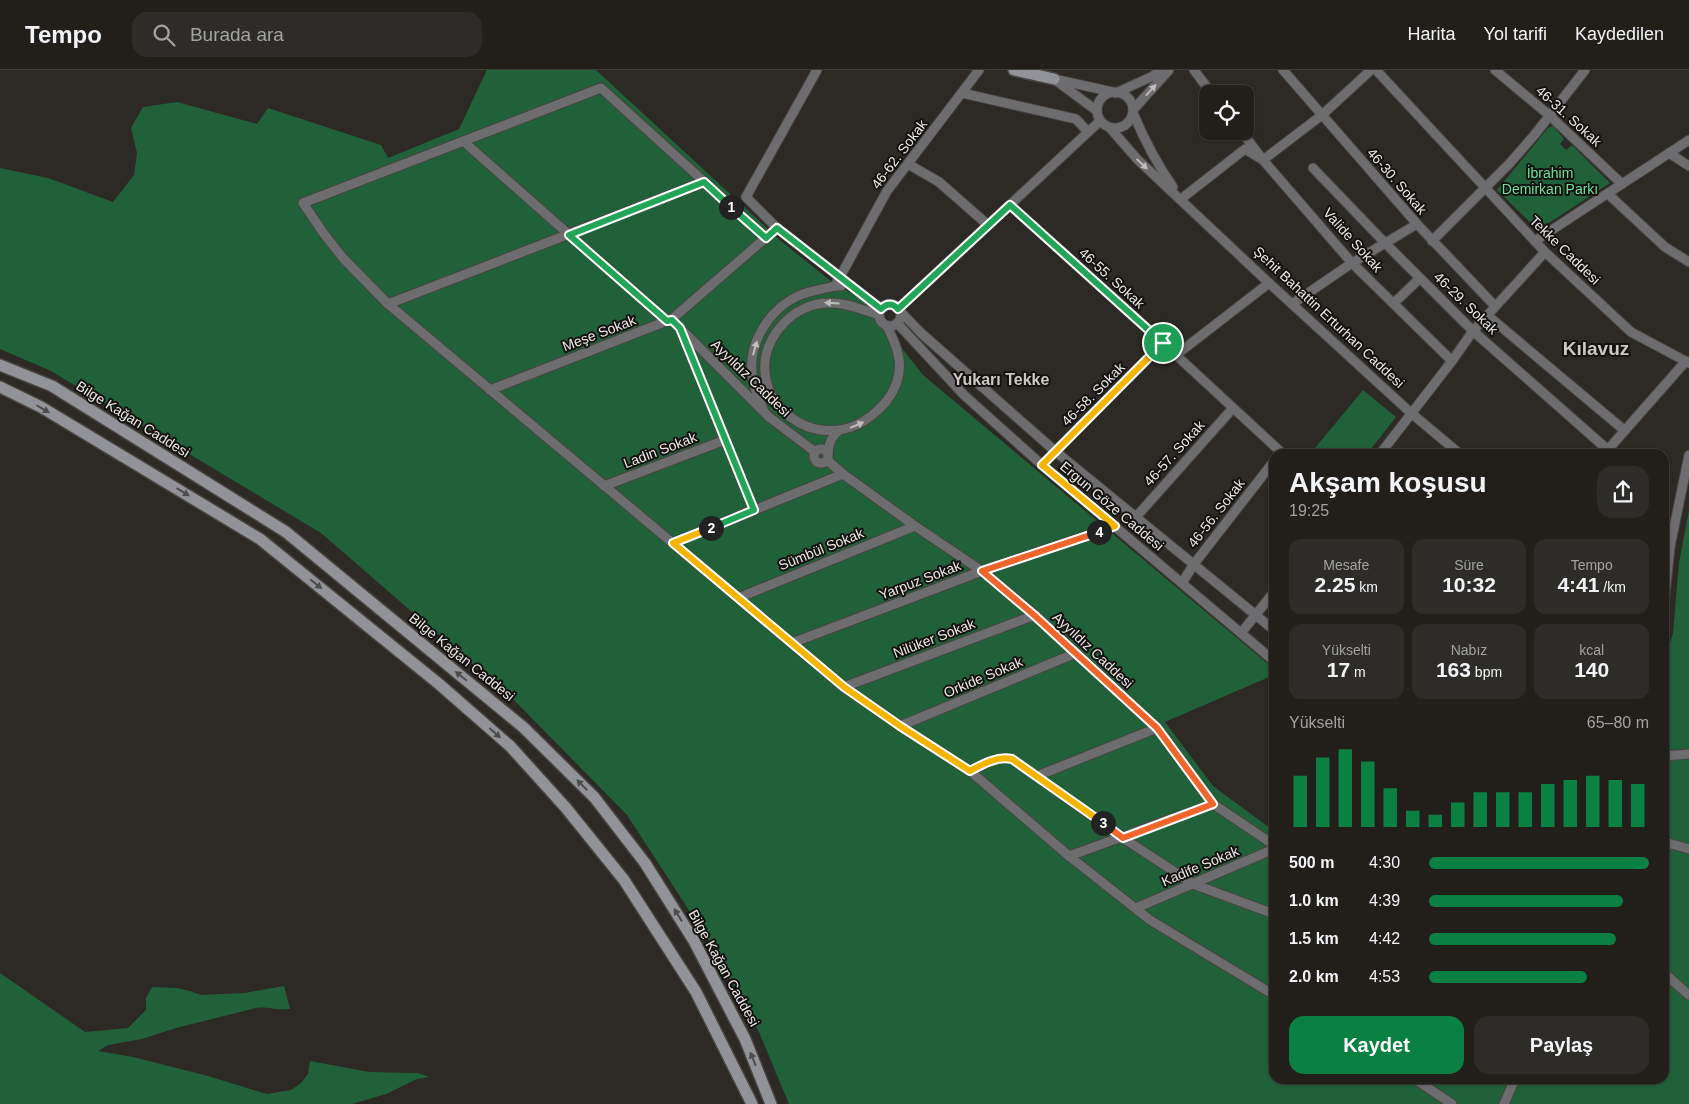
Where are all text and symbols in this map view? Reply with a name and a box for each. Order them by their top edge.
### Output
search box [132,12,482,57]
text: Tempo [25,21,102,48]
icon: search [150,21,178,49]
text: Burada ara [190,24,284,45]
text: Harita [1408,24,1456,44]
text: Yol tarifi [1484,24,1547,44]
text: Kaydedilen [1575,24,1664,44]
street label: 46-31. Sokak [1533,82,1606,150]
one-way arrow [1145,84,1157,96]
map controls [1199,85,1254,140]
button: locate [1199,85,1254,140]
street label: 46-62. Sokak [868,115,931,192]
street label: 46-30. Sokak [1364,145,1431,218]
one-way arrow [1136,158,1148,170]
park label: İbrahim Demirkan Parkı [1502,164,1598,197]
pin: 1 [718,194,744,220]
text: 1 [728,199,735,215]
street label: Valide Sokak [1320,205,1387,276]
street label: Tekke Caddesi [1526,212,1604,288]
street label: Şehit Bahattin Erturhan Caddesi [1250,243,1408,391]
street label: 46-55. Sokak [1076,244,1149,312]
street label: 46-29. Sokak [1431,269,1502,338]
one-way arrow [824,299,840,307]
street label: Meşe Sokak [560,311,639,354]
pin [1142,322,1184,364]
icon: arrive [1149,329,1177,357]
street label: Ayyıldız Caddesi [708,336,794,420]
district label: Kılavuz [1563,338,1629,359]
one-way arrow [752,340,760,355]
street label: 46-58. Sokak [1058,358,1129,429]
district label: Yukarı Tekke [953,371,1049,388]
street label: Bilge Kağan Caddesi [73,378,193,460]
one-way arrow [36,405,51,413]
street label: 46-57. Sokak [1140,416,1208,489]
one-way arrow [850,420,864,428]
street label: Ladin Sokak [621,428,700,471]
street label: Ergun Göze Caddesi [1057,458,1167,554]
button: share [1597,466,1649,518]
text: Akşam koşusu [1289,467,1487,498]
street label: 46-56. Sokak [1184,475,1248,550]
one-way arrow [176,488,189,497]
text: 19:25 [1289,502,1329,519]
pin: 2 [698,516,724,540]
text: 2 [708,520,715,536]
pin: 4 [1086,520,1112,544]
street label: Sümbül Sokak [776,524,867,573]
text: 4 [1096,524,1103,540]
street label: Yarpuz Sokak [877,557,964,603]
text: Mesafe [1323,557,1369,573]
text: Süre [1454,557,1484,573]
text: Tempo [1571,557,1613,573]
text: 2.25 [1315,573,1355,596]
text: 10:32 [1442,573,1496,596]
text: 4:41 [1557,573,1599,596]
one-way arrow [309,579,322,590]
text: km [1355,579,1378,595]
text: /km [1599,579,1626,595]
street label: Ayyıldız Caddesi [1050,609,1136,691]
street label: Bilge Kağan Caddesi [406,610,518,704]
street label: Nilüker Sokak [891,615,978,661]
text: Yükselti [1322,642,1371,658]
text: Nabız [1451,642,1487,658]
text: kcal [1579,642,1604,658]
street label: Orkide Sokak [941,653,1026,701]
text: 17 [1327,658,1350,681]
text: 163 [1436,658,1471,681]
text: 140 [1574,658,1609,681]
text: m [1350,664,1366,680]
text: bpm [1471,664,1502,680]
one-way arrow [455,670,468,681]
text: Yükselti [1289,714,1345,731]
text: 65–80 m [1587,714,1649,731]
one-way arrow [489,727,501,738]
one-way arrow [576,779,588,791]
pin: 3 [1090,810,1116,836]
text: 3 [1100,815,1107,831]
street label: Kadife Sokak [1159,842,1242,889]
text: 500 m [1289,854,1334,871]
text: 4:30 [1369,854,1400,871]
text: 1.0 km [1289,892,1339,909]
text: 4:39 [1369,892,1400,909]
street label: Bilge Kağan Caddesi [685,907,763,1029]
one-way arrow [673,908,683,922]
text: 1.5 km [1289,930,1339,947]
text: 4:42 [1369,930,1400,947]
text: 2.0 km [1289,968,1339,985]
text: 4:53 [1369,968,1400,985]
button: Kaydet [1289,1016,1464,1074]
button: Paylaş [1474,1016,1649,1074]
one-way arrow [749,1052,757,1066]

